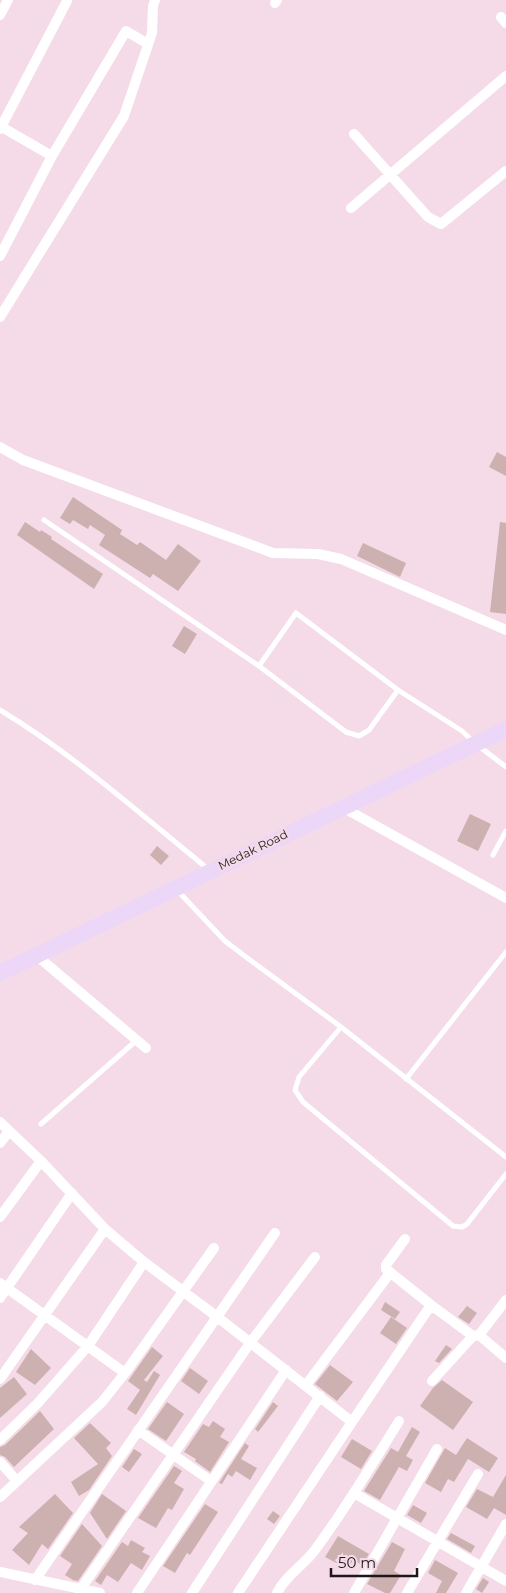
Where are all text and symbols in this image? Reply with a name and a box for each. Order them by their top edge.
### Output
street label: Medak Road [216,826,290,873]
scale bar [331,1546,417,1578]
text: 50 m [338,1553,376,1572]

